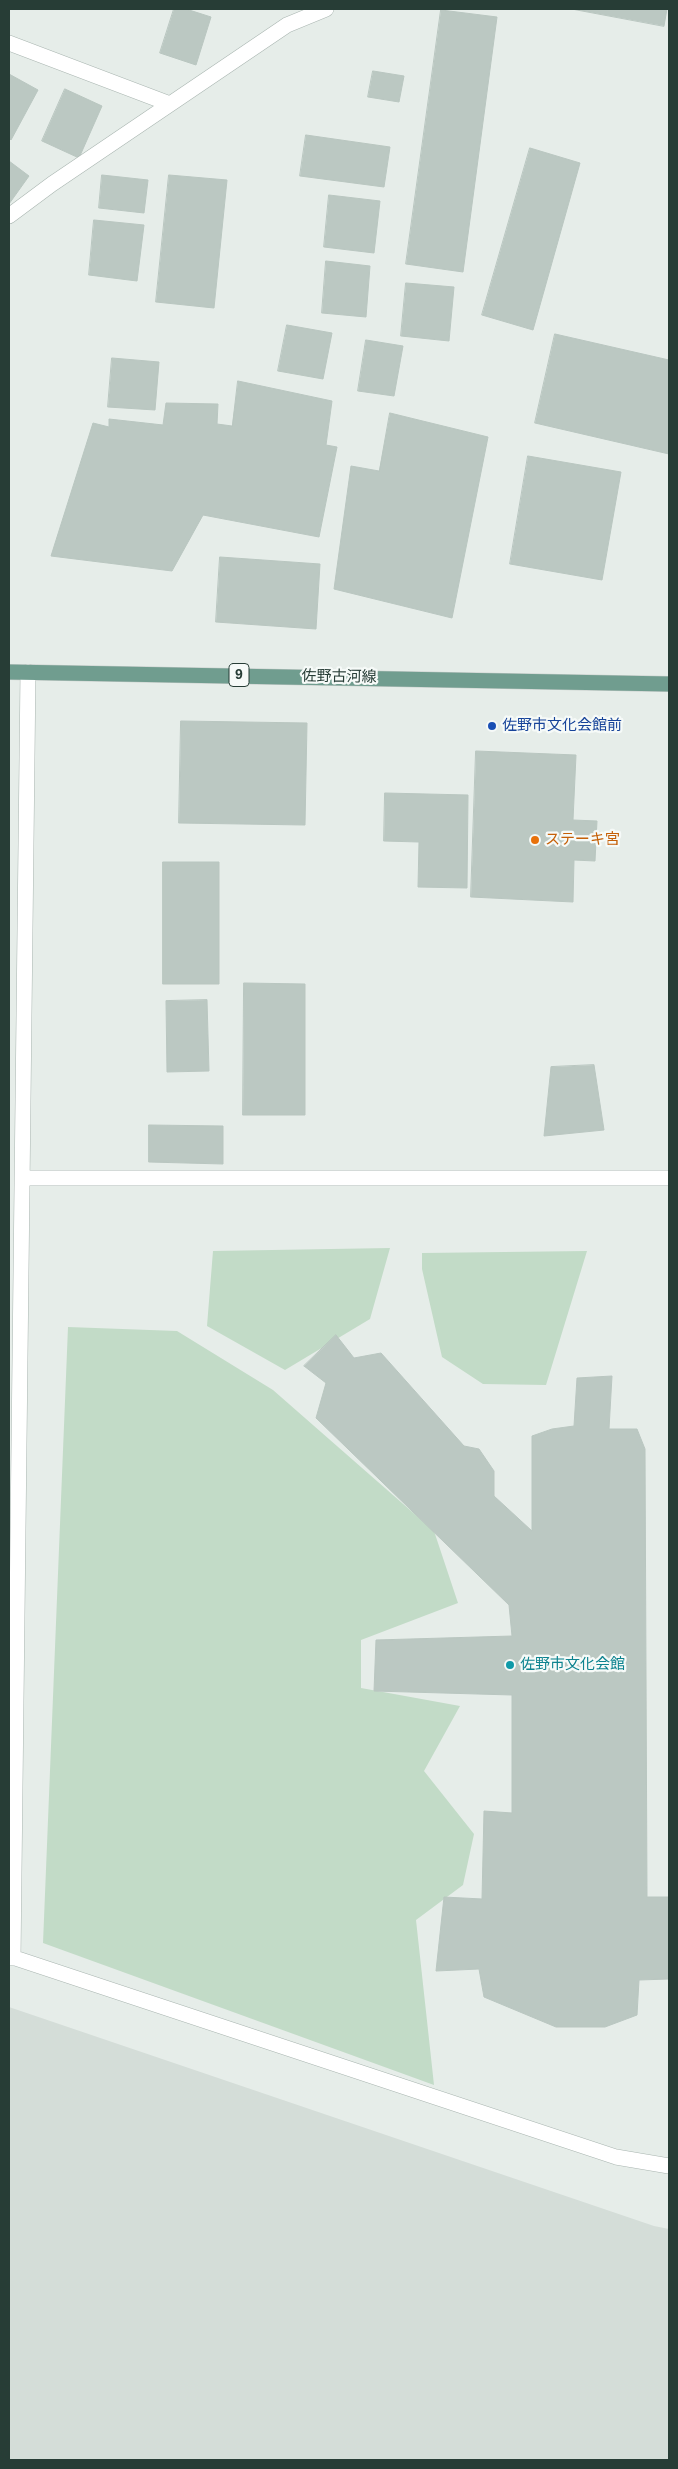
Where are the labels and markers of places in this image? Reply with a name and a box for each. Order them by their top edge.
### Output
place label: 佐野市文化会館前 [502,717,622,735]
marker: 佐野市文化会館前 [486,720,498,732]
place label: ステーキ宮 [545,831,620,849]
marker: ステーキ宮 [529,834,541,846]
place label: 佐野市文化会館 [520,1656,625,1674]
marker: 佐野市文化会館 [504,1659,516,1671]

